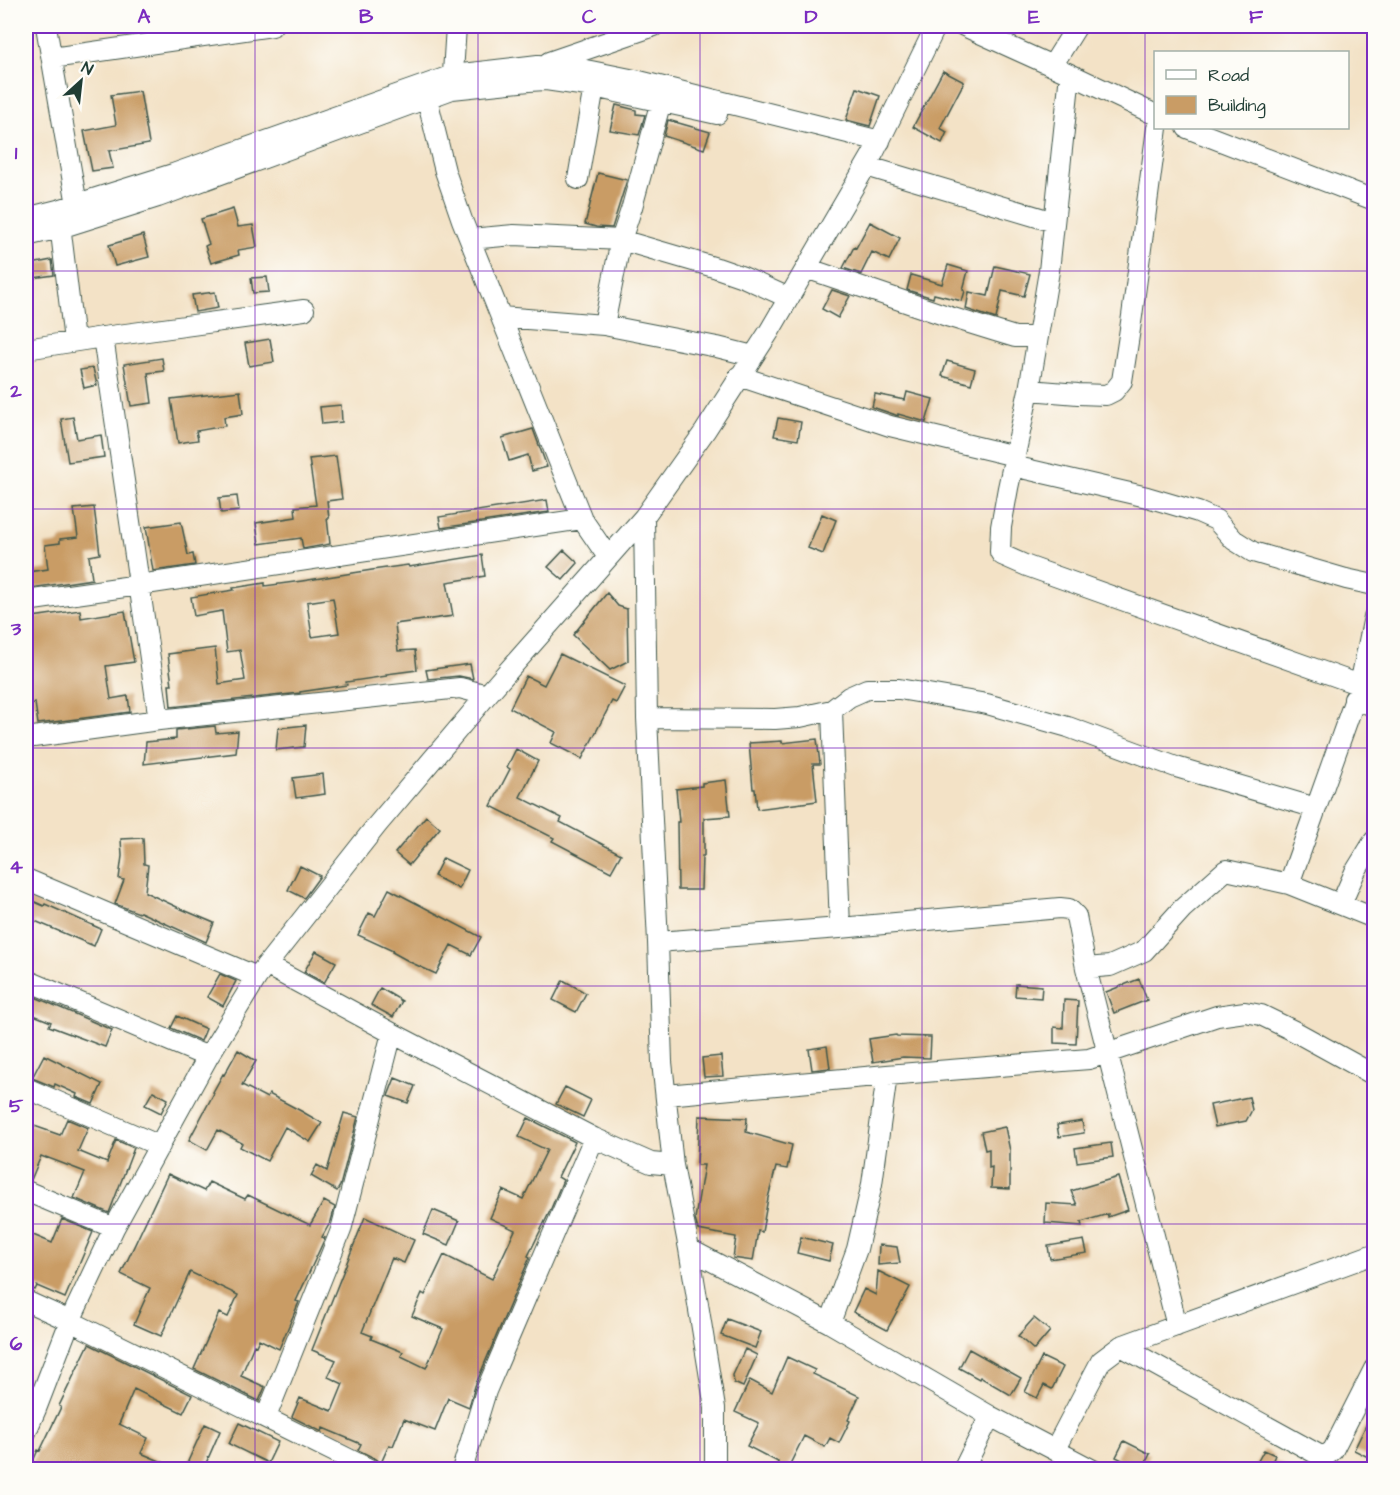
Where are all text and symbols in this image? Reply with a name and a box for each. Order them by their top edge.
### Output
text: A [138,3,151,31]
text: B [359,3,374,31]
text: C [582,3,597,31]
text: D [805,3,818,31]
text: E [1028,3,1040,31]
text: F [1249,3,1264,31]
north arrow [51,51,111,111]
legend [1154,51,1349,129]
text: N [78,56,97,81]
text: Road [1208,63,1249,88]
text: Building [1208,93,1266,119]
text: 1 [15,139,18,167]
text: 2 [9,377,22,405]
text: 3 [10,615,22,643]
text: 4 [9,853,23,881]
text: 5 [9,1092,24,1120]
text: 6 [10,1330,23,1358]

